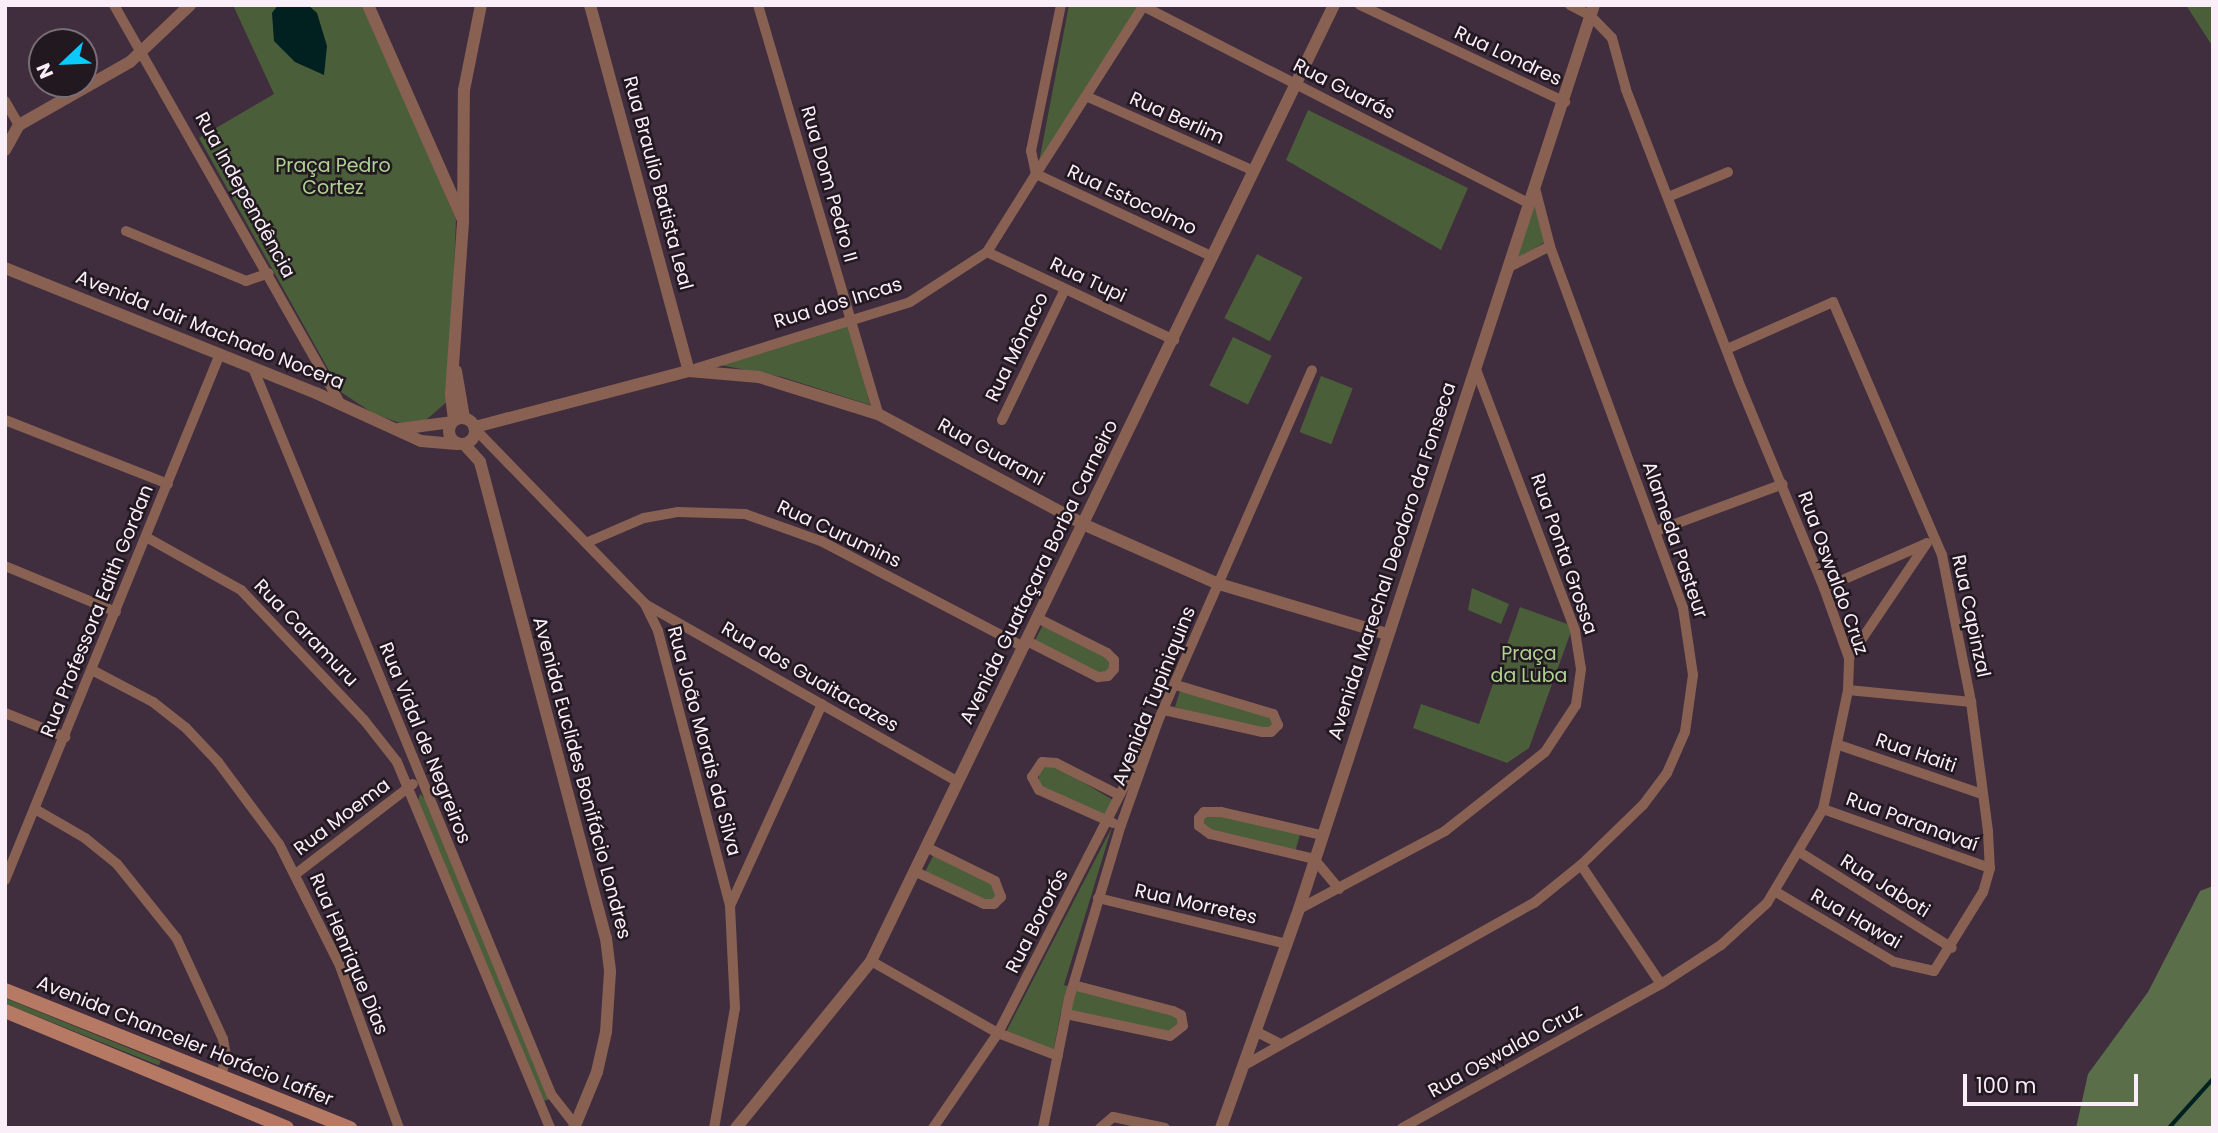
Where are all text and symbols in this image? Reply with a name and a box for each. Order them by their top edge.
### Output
street label: Rua Londres [1451,21,1565,91]
north arrow [28,28,98,98]
street label: Rua Guarás [1289,54,1399,124]
text: N [30,59,60,82]
street label: Rua Braulio Batista Leal [618,74,698,292]
street label: Rua Berlim [1126,87,1228,149]
street label: Rua Dom Pedro II [796,103,862,265]
street label: Rua Independência [190,108,300,282]
park label: Praça Pedro Cortez [275,155,391,199]
street label: Rua Estocolmo [1064,160,1200,240]
street label: Rua Tupi [1046,252,1130,308]
street label: Avenida Jair Machado Nocera [73,266,347,394]
street label: Rua dos Incas [771,273,905,333]
street label: Rua Mônaco [981,289,1053,405]
street label: Avenida Marechal Deodoro da Fonseca [1323,379,1461,743]
street label: Rua Guarani [934,413,1048,491]
street label: Avenida Guataçara Borba Carneiro [955,416,1123,728]
street label: Alameda Pasteur [1638,459,1712,621]
street label: Rua Ponta Grossa [1526,471,1602,637]
street label: Rua Professora Edith Gordan [36,481,158,741]
street label: Rua Oswaldo Cruz [1793,488,1873,658]
street label: Rua Curumins [773,495,905,573]
street label: Rua Capinzal [1947,553,1995,679]
street label: Rua Caramuru [249,575,363,691]
street label: Avenida Tupiniquins [1108,603,1200,789]
street label: Avenida Euclides Bonifácio Londres [528,614,636,942]
street label: Rua dos Guaitacazes [717,617,903,737]
street label: Rua João Morais da Silva [662,624,746,858]
street label: Rua Vidal de Negreiros [374,639,476,847]
park label: Praça da Luba [1491,643,1567,687]
street label: Rua Haiti [1873,729,1959,777]
street label: Rua Moema [289,773,395,861]
street label: Rua Paranavaí [1843,788,1981,856]
street label: Rua Jaboti [1836,850,1934,922]
street label: Rua Bororós [1001,865,1073,977]
street label: Rua Henrique Dias [305,870,393,1038]
street label: Rua Morretes [1133,879,1259,929]
street label: Rua Hawai [1807,884,1905,954]
street label: Avenida Chanceler Horácio Laffer [33,971,337,1111]
street label: Rua Oswaldo Cruz [1424,999,1586,1103]
scale bar [1966,1060,2141,1104]
text: 100 m [1976,1071,2036,1100]

